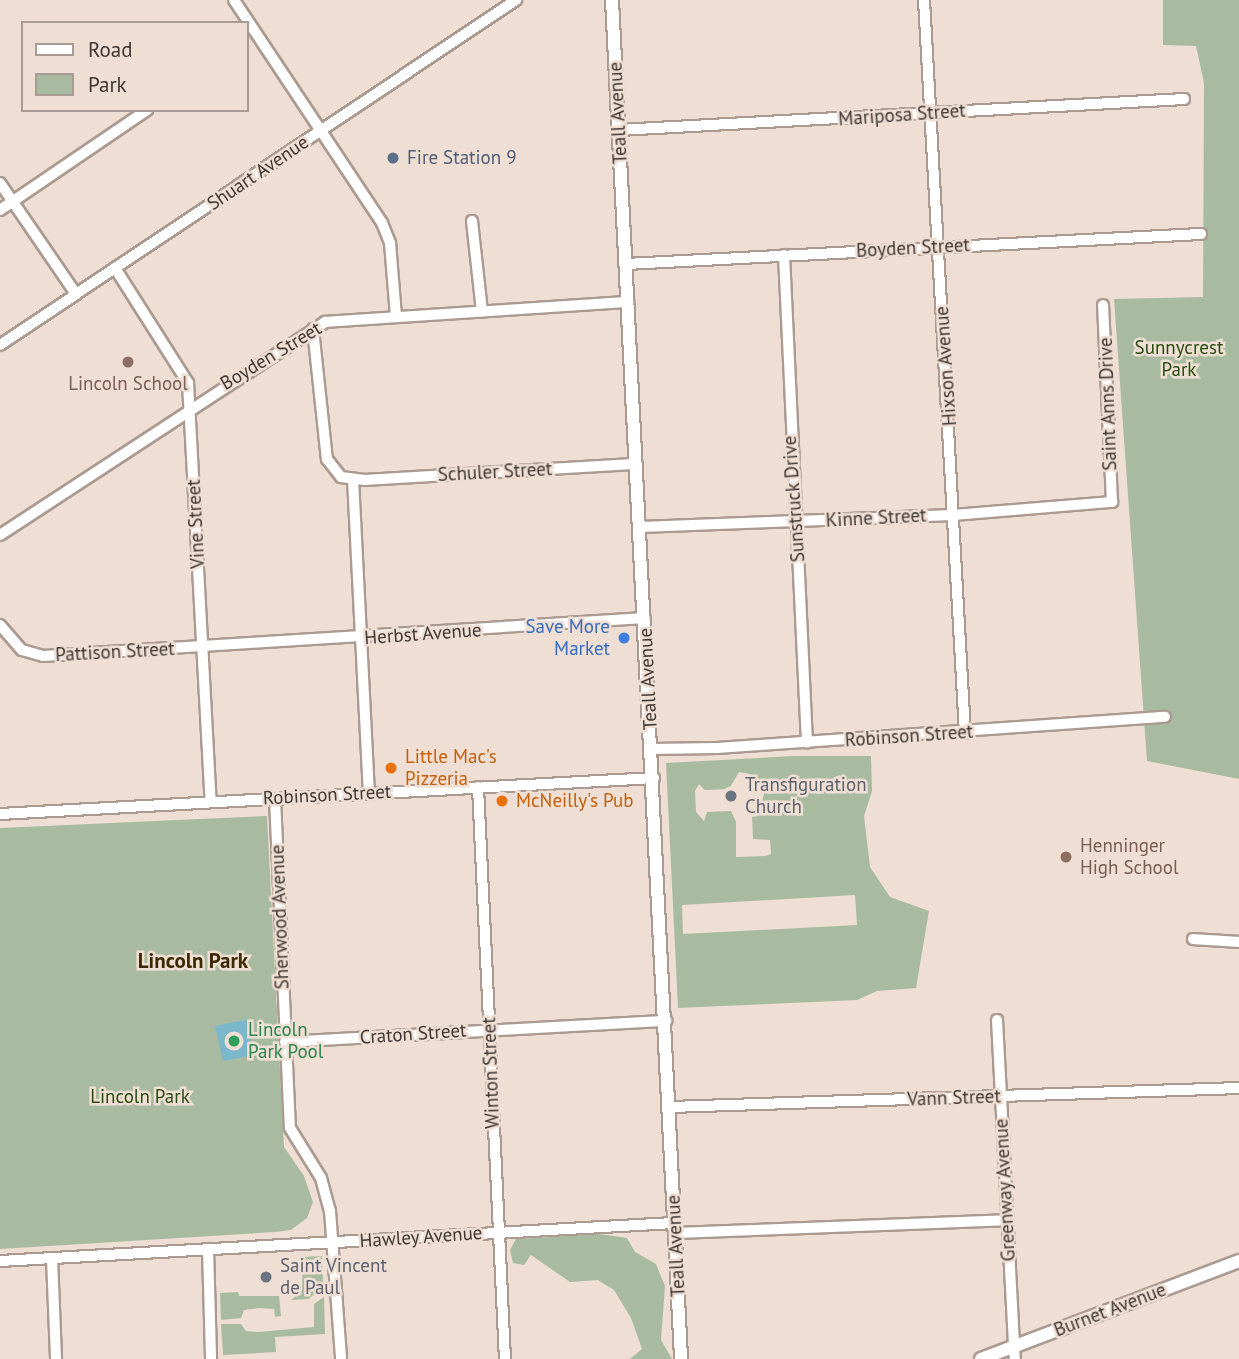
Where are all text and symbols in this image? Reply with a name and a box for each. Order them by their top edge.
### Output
legend [21,21,248,112]
text: Road [88,36,132,63]
street label: Teall Avenue [604,61,632,165]
text: Park [88,71,127,98]
street label: Mariposa Street [838,99,966,131]
street label: Shuart Avenue [203,131,313,215]
place label: Fire Station 9 [407,147,517,169]
marker: Fire Station 9 [385,150,401,166]
street label: Boyden Street [856,234,970,262]
street label: Hixson Avenue [930,305,962,427]
street label: Boyden Street [216,317,326,395]
street label: Saint Anns Drive [1094,337,1122,471]
park label: Sunnycrest Park [1135,337,1223,381]
marker: Lincoln School [120,354,136,370]
place label: Lincoln School [68,373,188,395]
street label: Sunstruck Drive [778,435,810,563]
street label: Schuler Street [437,458,553,486]
street label: Vine Street [182,479,210,569]
street label: Kinne Street [825,504,927,532]
place label: Save More Market [525,616,610,660]
street label: Herbst Avenue [363,619,483,649]
street label: Teall Avenue [634,627,662,731]
marker: Save More Market [616,630,632,646]
street label: Pattison Street [55,637,175,667]
street label: Robinson Street [844,720,974,752]
place label: Little Mac's Pizzeria [405,746,497,790]
marker: Little Mac's Pizzeria [383,760,399,776]
place label: Transfiguration Church [745,774,867,818]
street label: Robinson Street [262,780,392,810]
marker: Transfiguration Church [723,788,739,804]
place label: McNeilly's Pub [516,790,634,812]
marker: McNeilly's Pub [494,793,510,809]
place label: Henninger High School [1080,835,1178,879]
street label: Sherwood Avenue [266,844,294,990]
marker: Henninger High School [1058,849,1074,865]
district label: Lincoln Park [138,948,248,974]
street label: Winton Street [478,1017,504,1129]
place label: Lincoln Park Pool [248,1019,324,1063]
street label: Craton Street [359,1019,467,1049]
marker: Lincoln Park Pool [226,1033,242,1049]
street label: Vann Street [907,1085,1001,1111]
park label: Lincoln Park [90,1086,190,1108]
street label: Greenway Avenue [990,1117,1020,1263]
street label: Teall Avenue [662,1194,690,1298]
street label: Hawley Avenue [358,1221,484,1253]
place label: Saint Vincent de Paul [280,1255,387,1299]
marker: Saint Vincent de Paul [258,1269,274,1285]
street label: Burnet Avenue [1051,1278,1169,1342]

